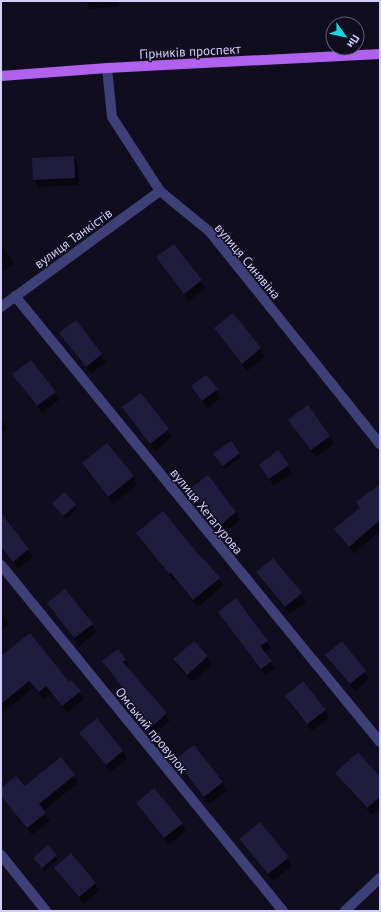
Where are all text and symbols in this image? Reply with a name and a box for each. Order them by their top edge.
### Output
north arrow [325,16,365,56]
text: Пн [344,32,363,51]
street label: Гірників проспект [139,40,242,63]
street label: вулиця Танкістів [31,204,116,272]
street label: вулиця Синявіна [211,220,284,303]
street label: вулиця Хетагурова [167,465,247,558]
street label: Омський провулок [112,684,192,777]

